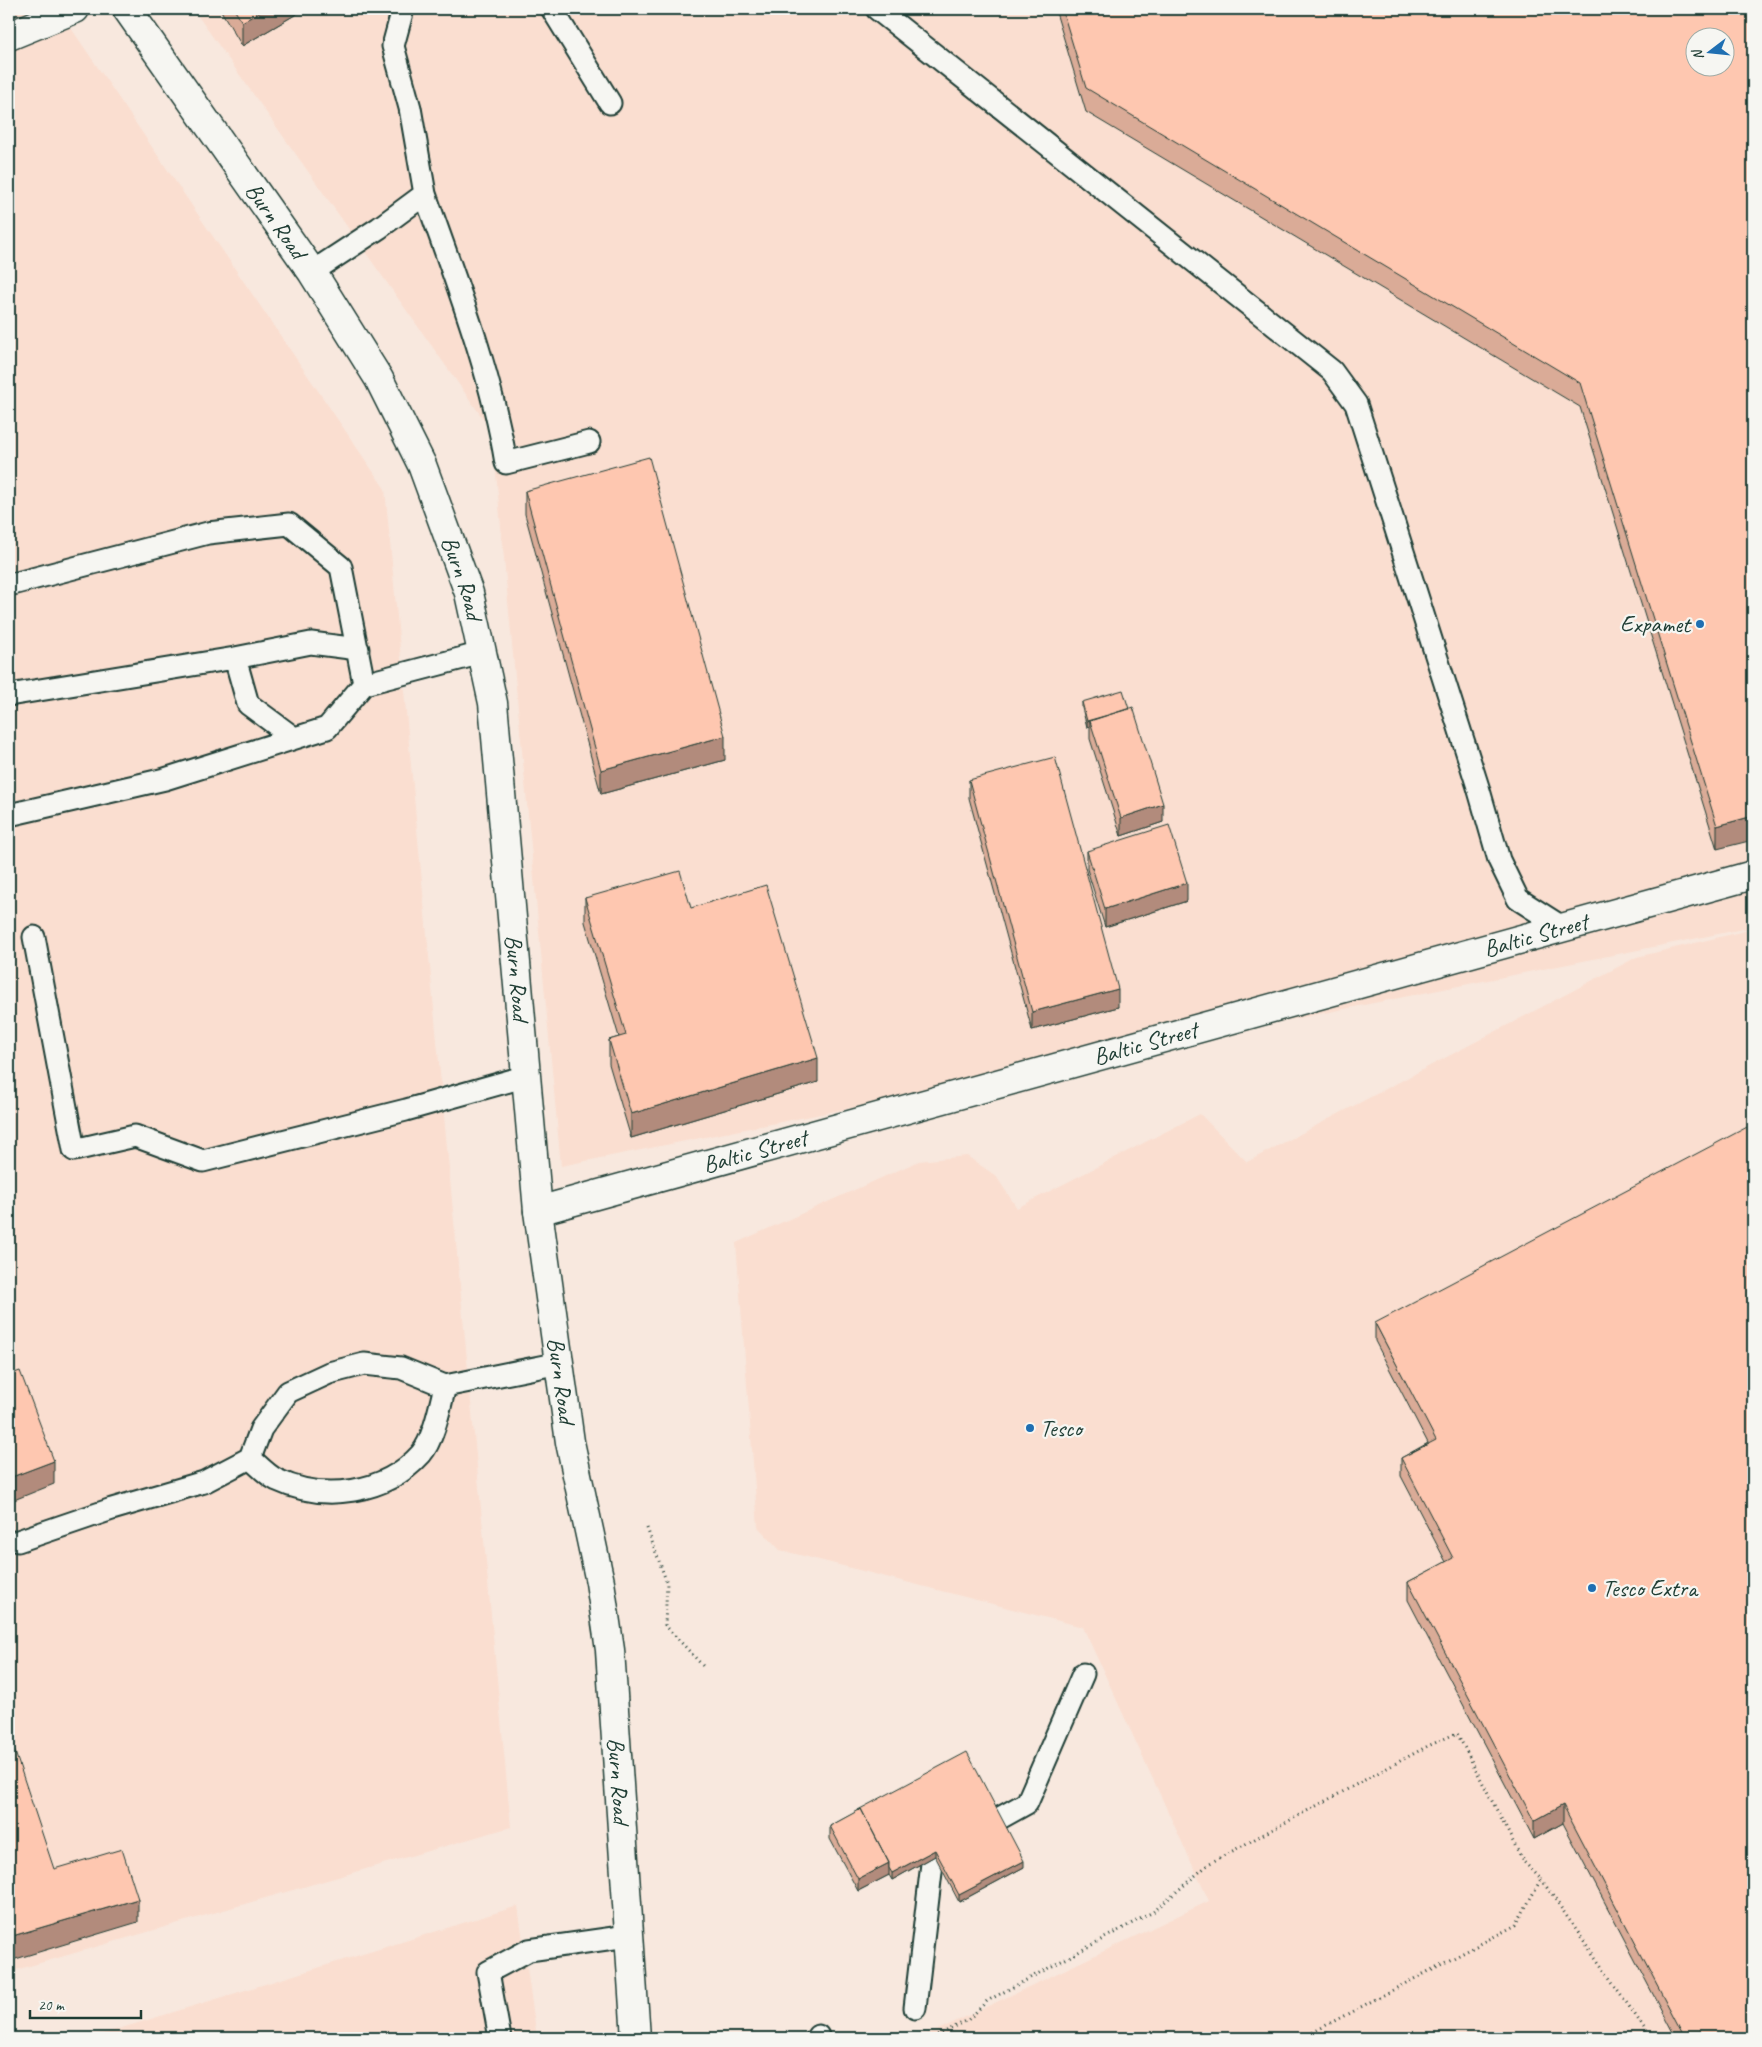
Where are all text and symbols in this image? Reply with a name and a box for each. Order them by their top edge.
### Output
north arrow [1684,28,1734,78]
text: N [1688,47,1707,62]
street label: Burn Road [239,177,315,268]
street label: Burn Road [434,532,490,626]
place label: Expamet [1620,609,1692,639]
marker: Expamet [1694,618,1706,630]
street label: Baltic Street [1480,906,1594,964]
street label: Burn Road [499,934,536,1026]
street label: Baltic Street [1090,1014,1204,1072]
street label: Baltic Street [699,1122,813,1180]
street label: Burn Road [541,1336,583,1429]
place label: Tesco [1040,1413,1084,1443]
marker: Tesco [1024,1422,1036,1434]
place label: Tesco Extra [1602,1573,1699,1603]
marker: Tesco Extra [1586,1582,1598,1594]
street label: Burn Road [601,1737,637,1828]
scale bar [30,1987,141,2019]
text: 20 m [38,1996,65,2015]

